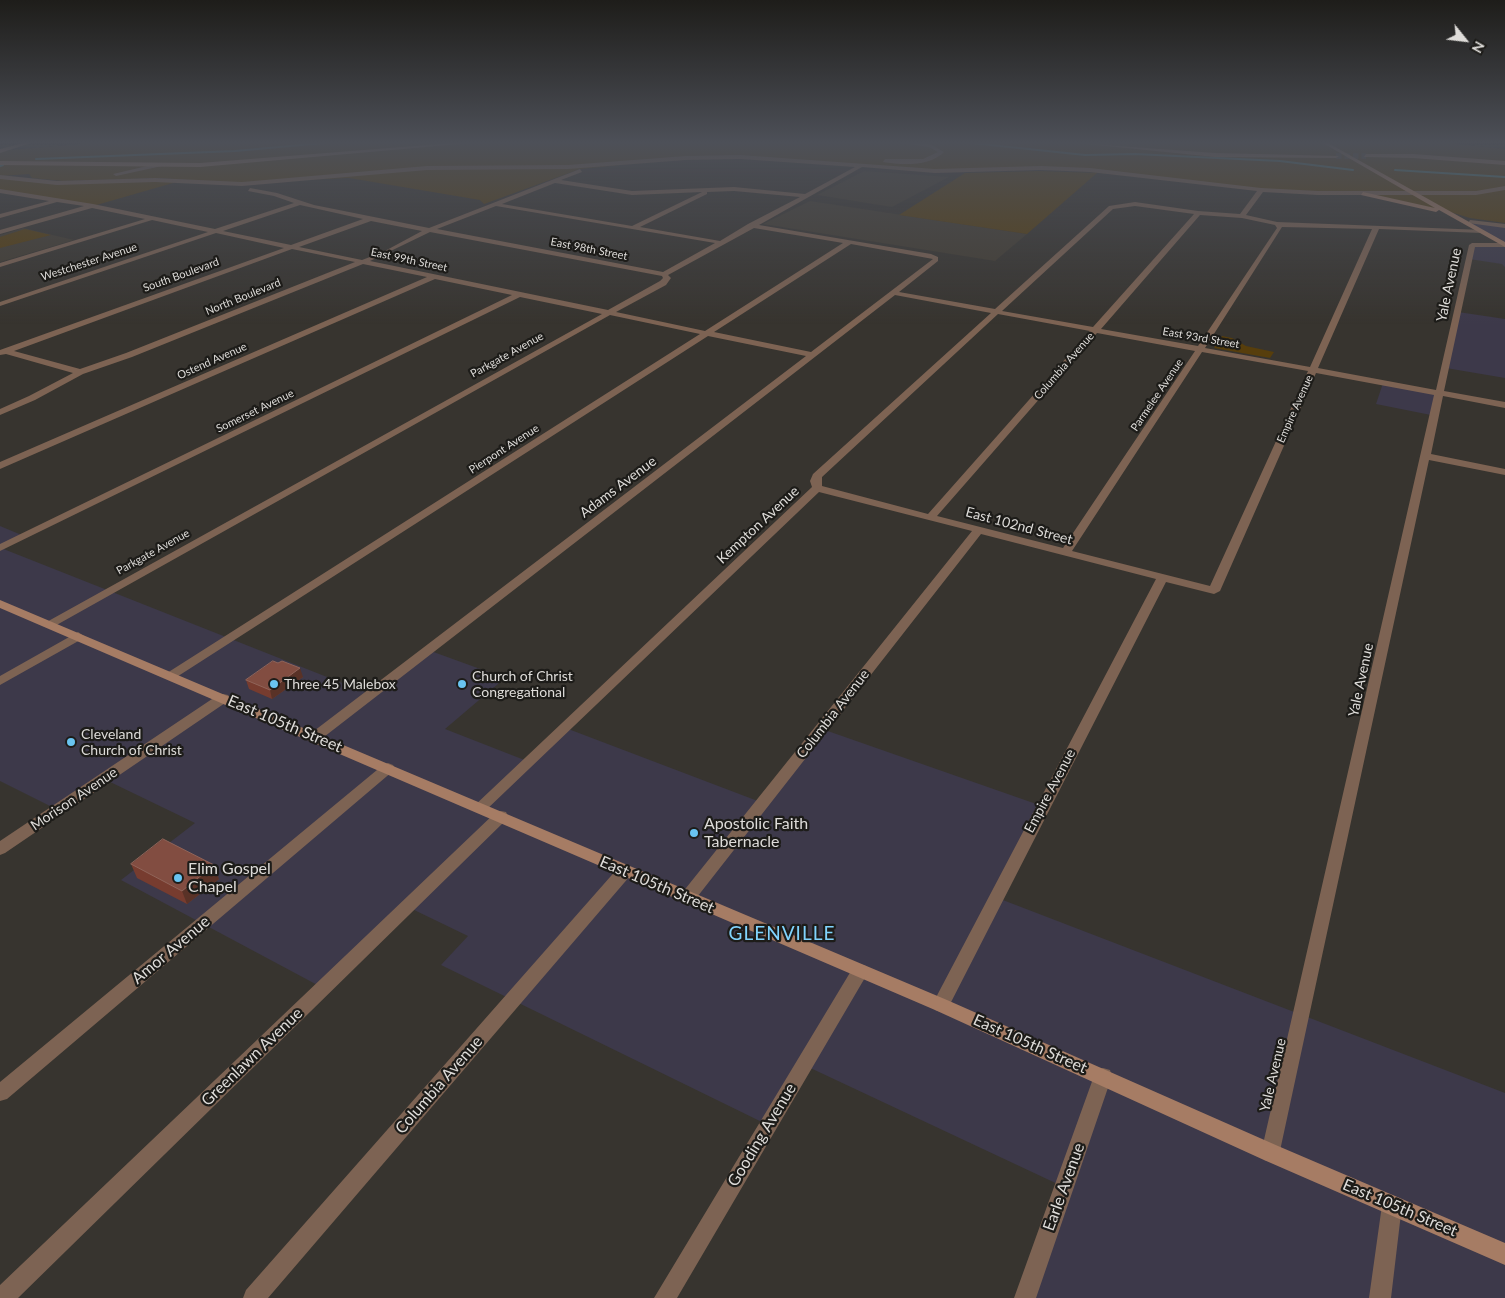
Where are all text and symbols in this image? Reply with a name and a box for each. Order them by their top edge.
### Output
north arrow [1440,15,1490,65]
text: N [1469,39,1489,56]
street label: East 98th Street [550,235,628,263]
street label: Westchester Avenue [39,240,139,284]
street label: East 99th Street [370,245,448,275]
street label: Yale Avenue [1433,247,1465,323]
street label: South Boulevard [141,255,221,295]
street label: North Boulevard [203,276,283,318]
street label: East 93rd Street [1162,325,1240,351]
street label: Parkgate Avenue [468,329,546,381]
street label: Columbia Avenue [1031,330,1097,402]
street label: Ostend Avenue [175,340,249,382]
street label: Parmelee Avenue [1128,356,1186,434]
street label: Empire Avenue [1274,373,1316,445]
street label: Somerset Avenue [214,387,296,435]
street label: Pierpont Avenue [467,421,541,477]
street label: Adams Avenue [576,453,660,521]
street label: Kempton Avenue [713,483,803,567]
street label: East 102nd Street [964,504,1074,548]
street label: Parkgate Avenue [114,526,192,578]
street label: Yale Avenue [1345,642,1377,718]
street label: Columbia Avenue [793,666,873,762]
place label: Church of Christ Congregational [472,668,573,700]
place label: Three 45 Malebox [284,676,396,692]
marker: Three 45 Malebox [268,678,280,690]
marker: Church of Christ Congregational [456,678,468,690]
street label: East 105th Street [225,691,345,757]
place label: Cleveland Church of Christ [81,726,182,759]
marker: Cleveland Church of Christ [65,736,77,748]
street label: Empire Avenue [1021,746,1079,836]
street label: Morison Avenue [27,764,121,834]
place label: Apostolic Faith Tabernacle [704,814,808,852]
marker: Apostolic Faith Tabernacle [688,827,700,839]
street label: East 105th Street [597,852,717,918]
place label: Elim Gospel Chapel [188,859,271,897]
marker: Elim Gospel Chapel [172,872,184,884]
street label: Amor Avenue [128,912,214,988]
district label: GLENVILLE [727,923,837,945]
street label: Greenlawn Avenue [197,1004,307,1110]
street label: East 105th Street [970,1010,1090,1078]
street label: Columbia Avenue [391,1032,487,1138]
street label: Yale Avenue [1256,1037,1290,1113]
street label: Gooding Avenue [724,1080,800,1190]
street label: Earle Avenue [1039,1140,1089,1234]
street label: East 105th Street [1340,1175,1460,1241]

